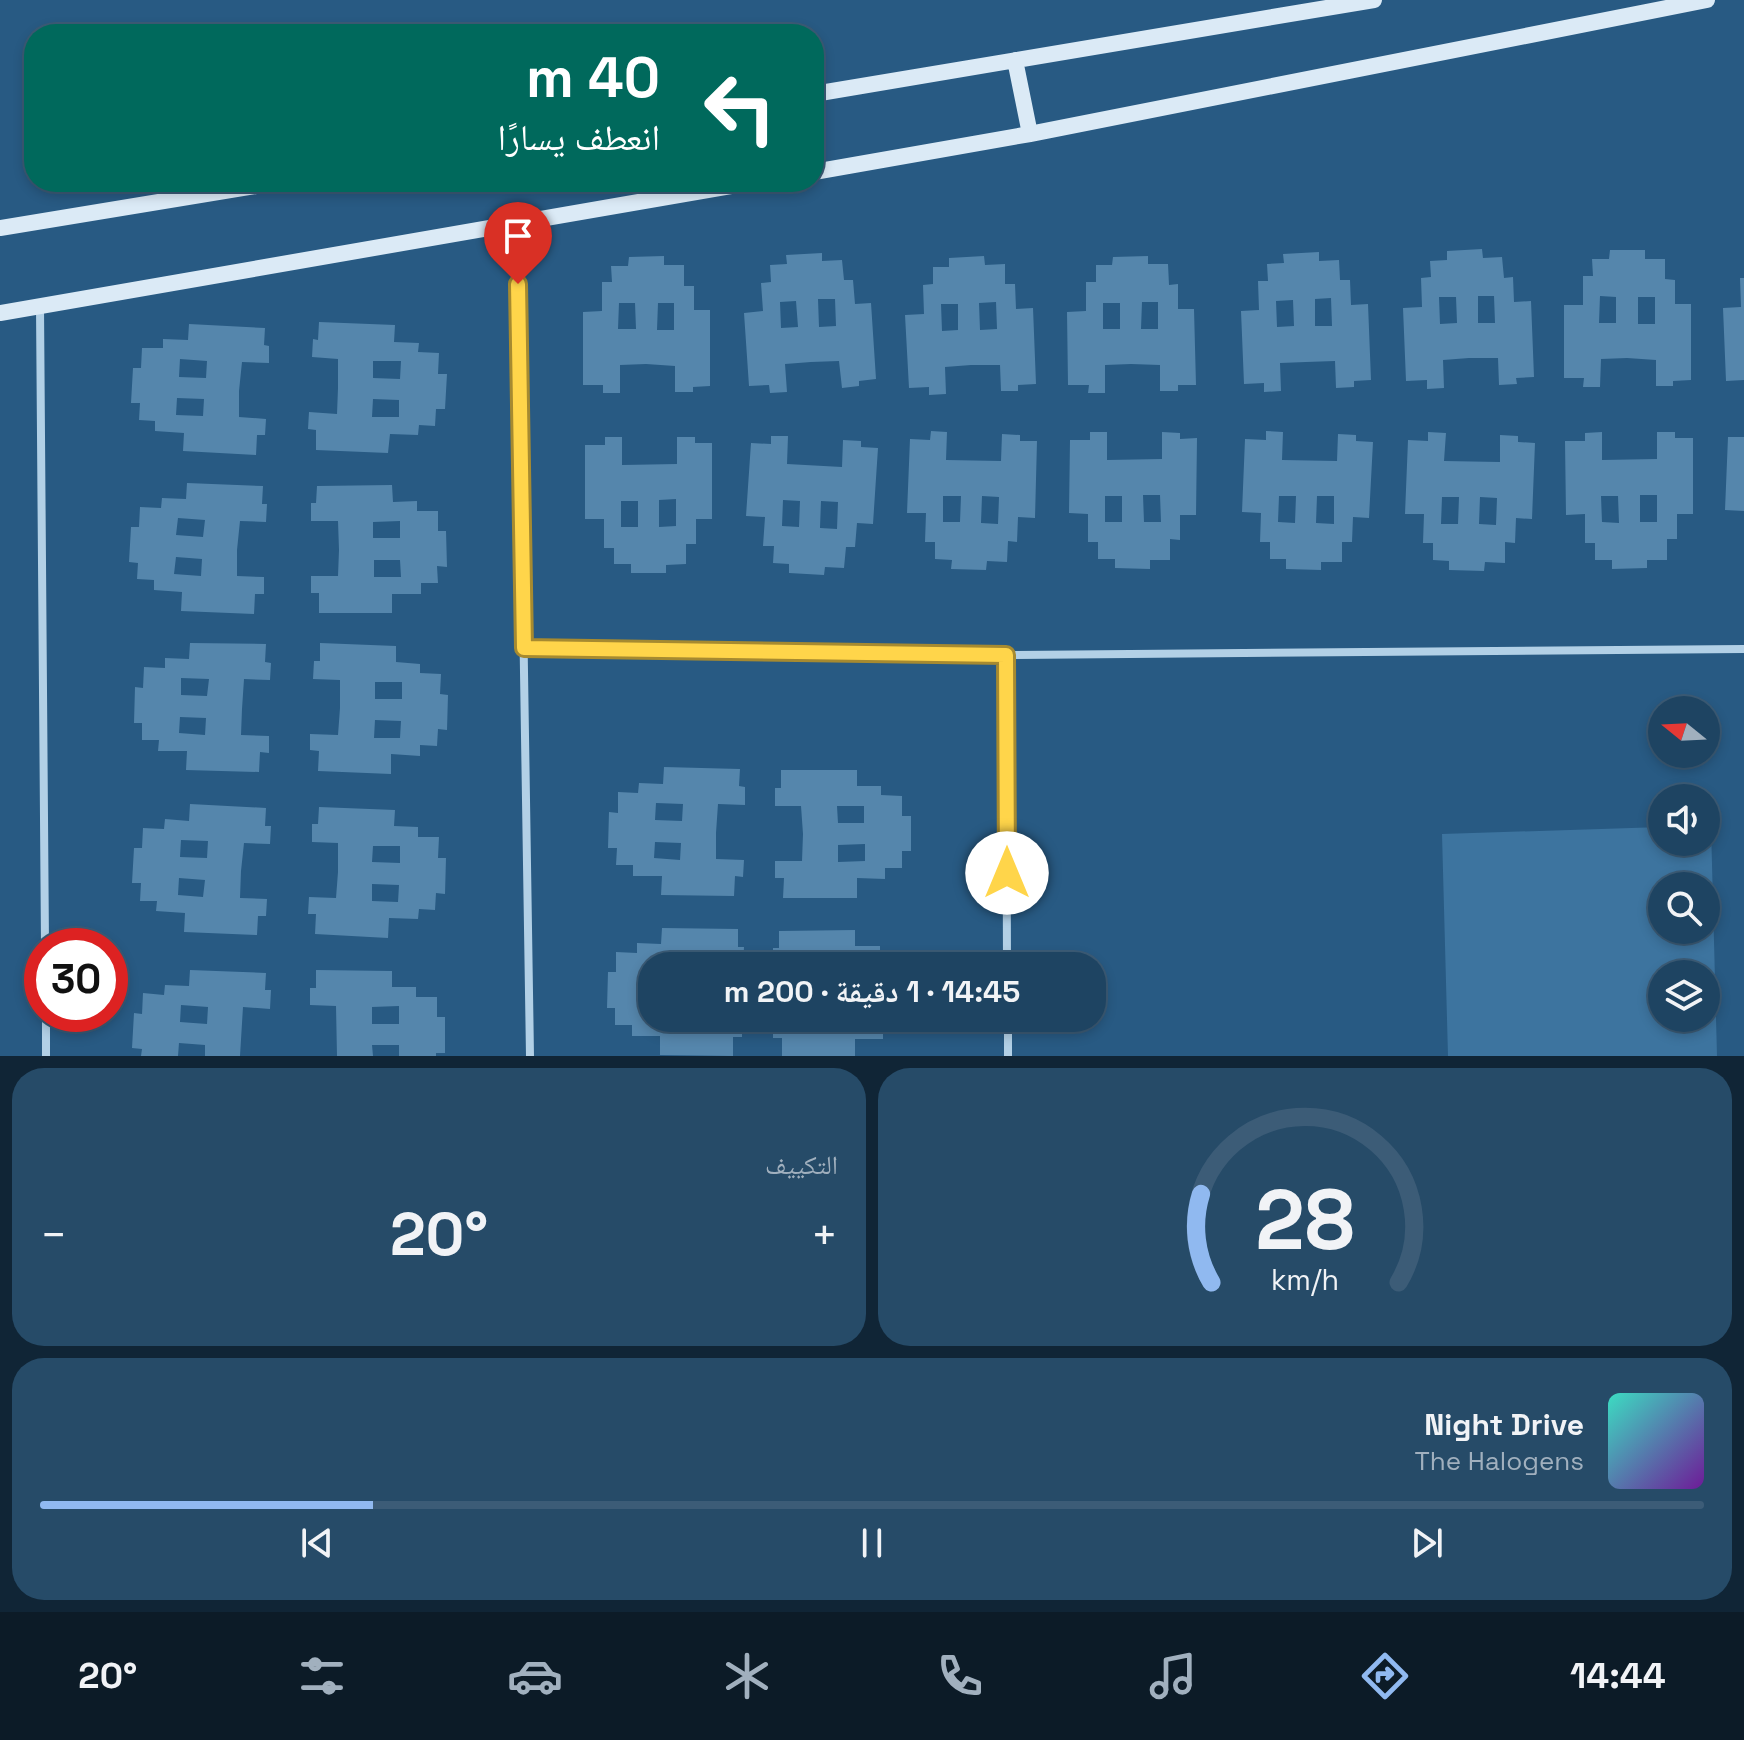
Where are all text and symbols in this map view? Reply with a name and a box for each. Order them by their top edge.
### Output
text: 40 m [526,42,660,113]
icon: left [688,56,792,160]
text: انعطف يسارًا [498,115,660,161]
pin [484,202,552,284]
icon: arrive [496,214,540,258]
north arrow [1648,696,1720,768]
map controls [1648,696,1720,1032]
button: sound [1648,784,1720,856]
position arrow [965,831,1049,915]
button: search [1648,872,1720,944]
speed limit sign: 30 [24,928,128,1032]
button: layers [1648,960,1720,1032]
text: 14:45 · 1 دقيقة · 200 m [724,972,1020,1011]
text: التكييف [765,1148,838,1182]
text: 28 [1255,1167,1355,1273]
text: 20° [390,1196,488,1273]
text: − [40,1207,67,1263]
text: + [811,1207,838,1263]
text: km/h [1271,1262,1339,1298]
text: Night Drive [1424,1405,1584,1444]
text: The Halogens [1415,1444,1584,1478]
icon: previous [295,1521,339,1565]
icon: pause [850,1521,894,1565]
icon: next [1405,1521,1449,1565]
icon: filters [294,1648,350,1704]
icon: car [507,1648,563,1704]
icon: climate [719,1648,775,1704]
icon: phone [932,1648,988,1704]
icon: music [1145,1648,1201,1704]
icon: directions [1357,1648,1413,1704]
text: 20° [78,1653,137,1699]
text: 14:44 [1570,1653,1666,1699]

